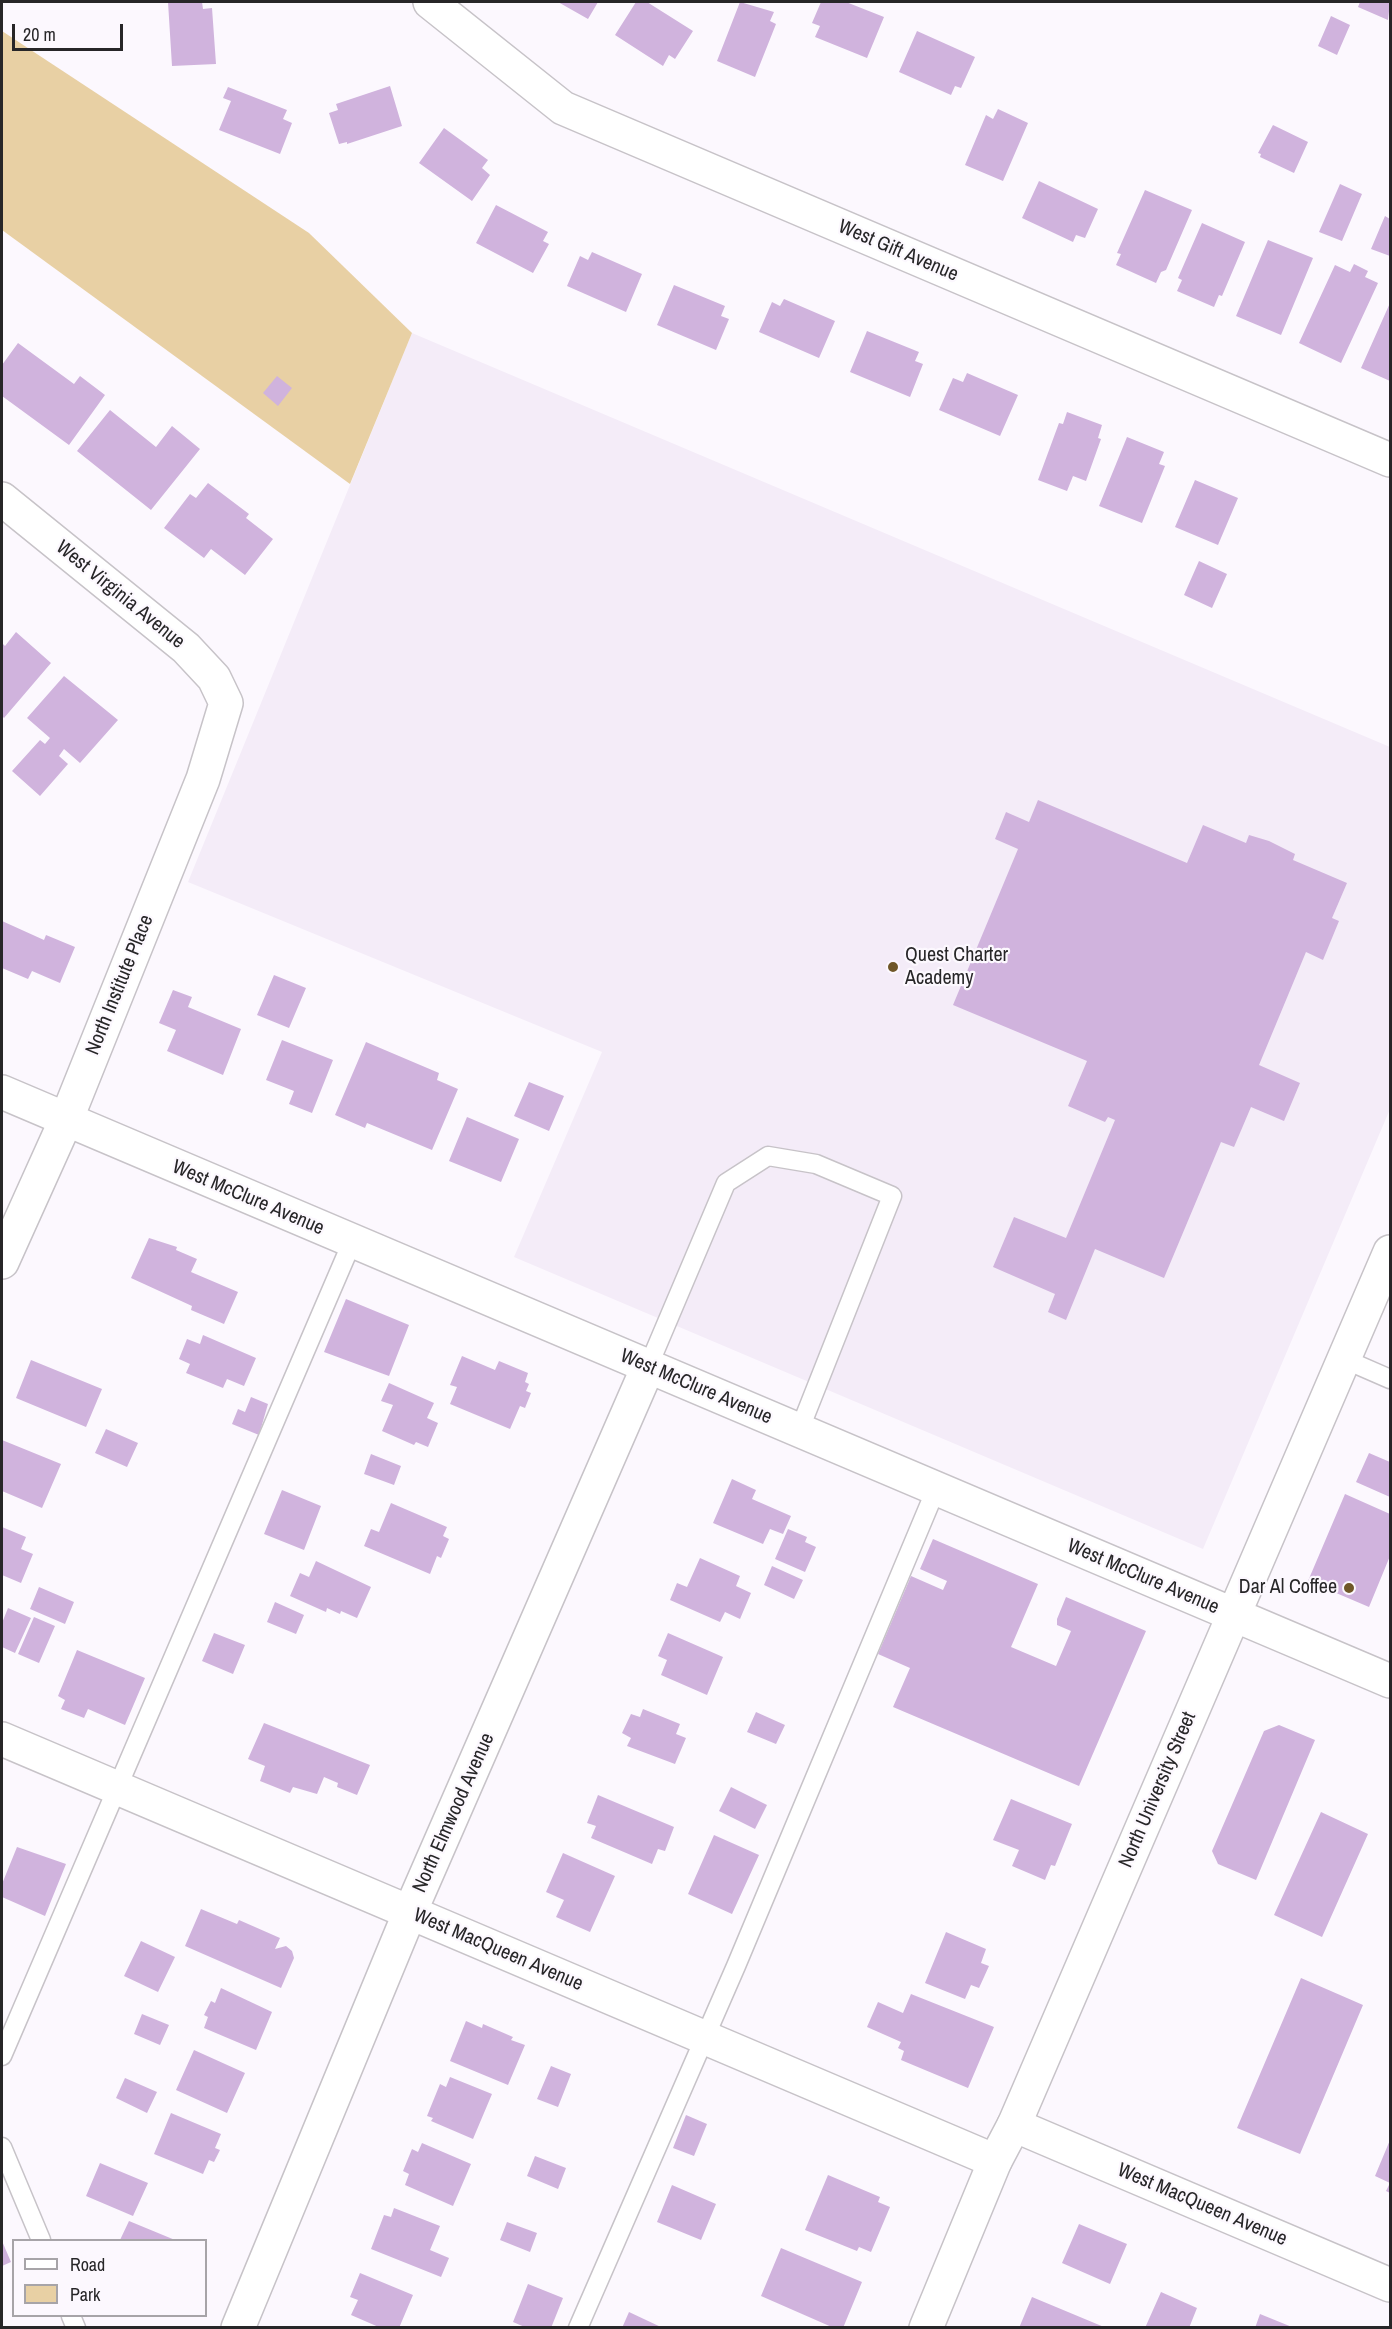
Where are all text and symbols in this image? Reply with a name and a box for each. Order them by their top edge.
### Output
scale bar [15,12,126,50]
text: 20 m [23,22,56,47]
street label: West Gift Avenue [834,215,962,287]
street label: West Virginia Avenue [51,536,189,654]
street label: North Institute Place [81,912,159,1058]
place label: Quest Charter Academy [905,944,1008,991]
marker: Quest Charter Academy [886,960,900,974]
street label: West McClure Avenue [168,1155,328,1241]
street label: West McClure Avenue [616,1344,776,1430]
street label: West McClure Avenue [1063,1534,1223,1620]
place label: Dar Al Coffee [1239,1576,1337,1600]
marker: Dar Al Coffee [1342,1581,1356,1595]
street label: North University Street [1114,1709,1202,1871]
street label: North Elmwood Avenue [408,1730,500,1896]
street label: West MacQueen Avenue [410,1903,586,1997]
street label: West MacQueen Avenue [1114,2158,1290,2252]
legend [12,2239,207,2317]
text: Road [70,2252,105,2277]
text: Park [70,2282,100,2307]

